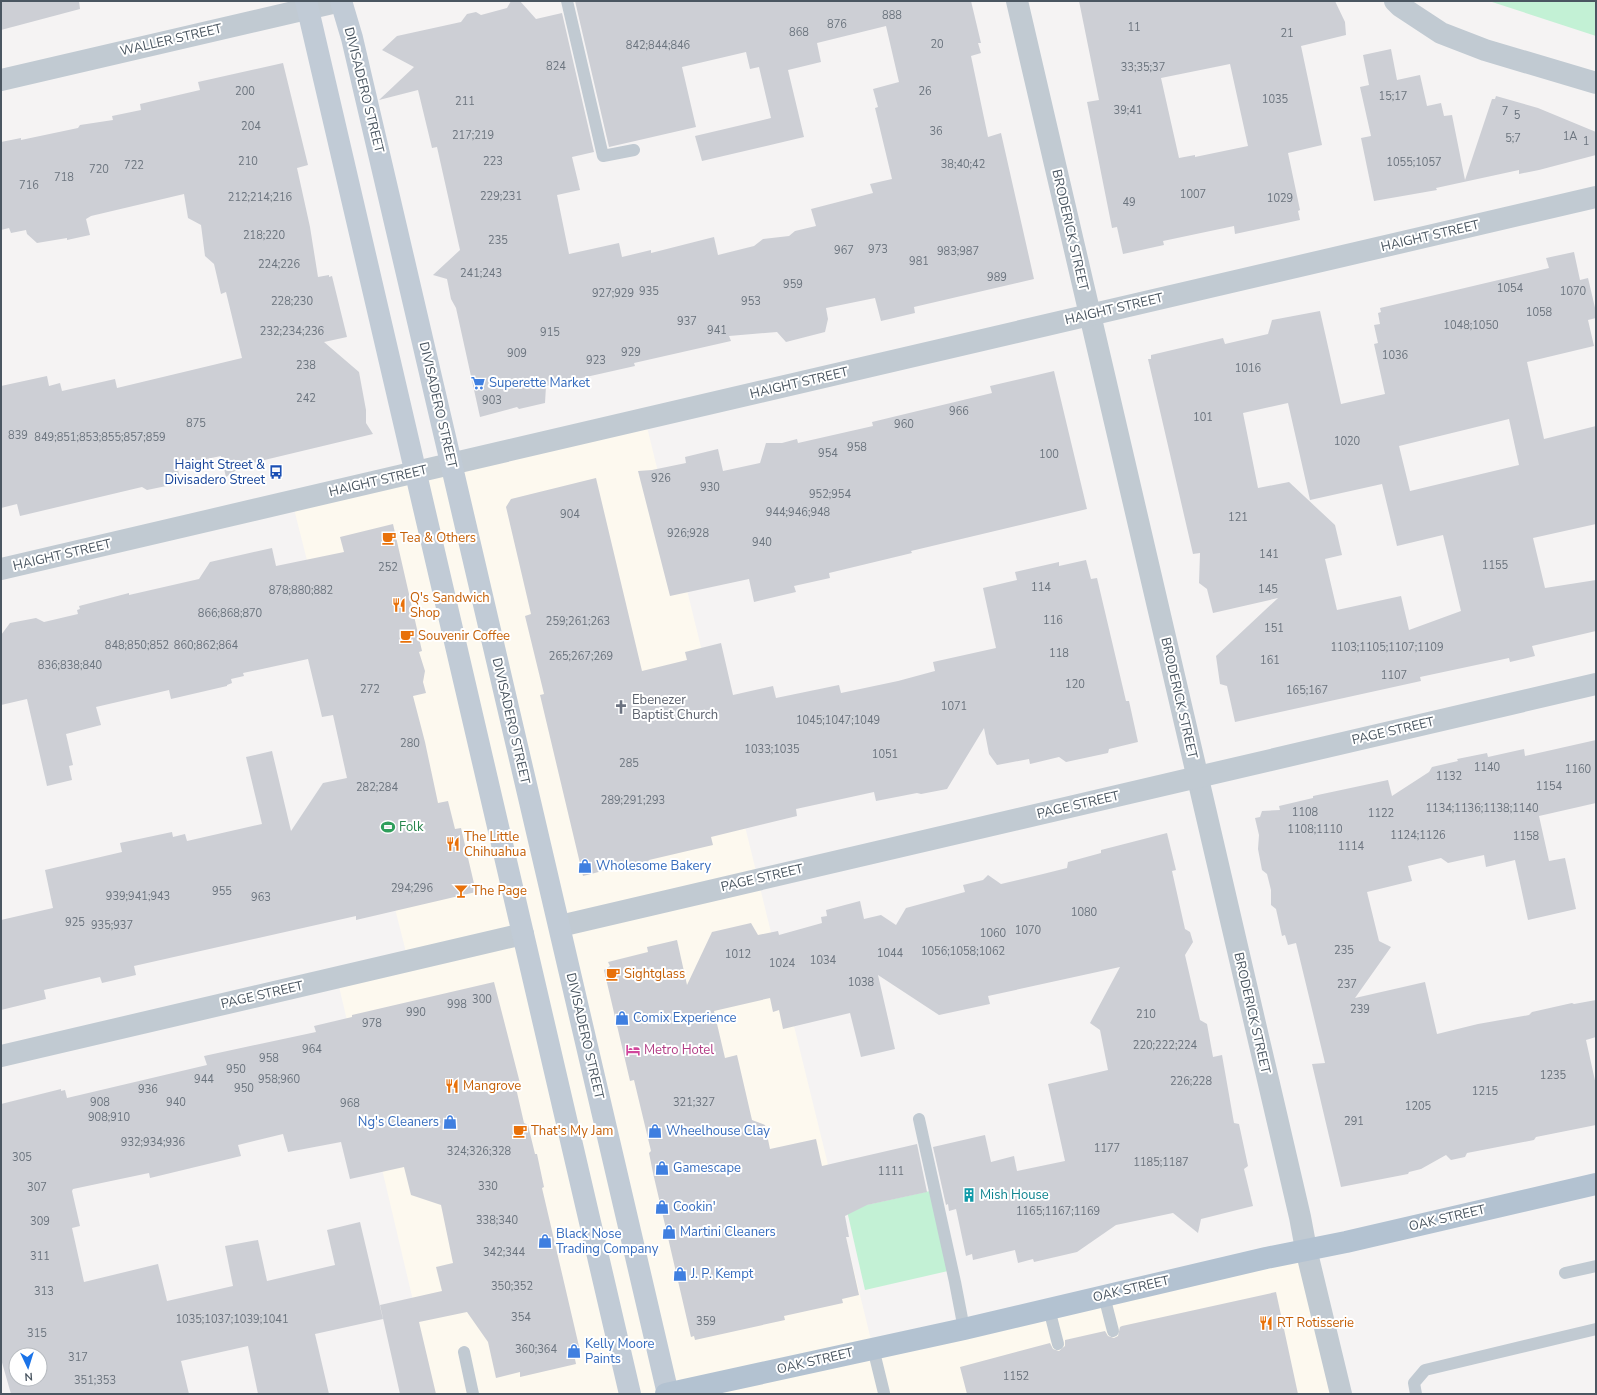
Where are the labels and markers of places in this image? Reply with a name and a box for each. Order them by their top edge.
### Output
place label: Superette Market [489,374,590,392]
supermarket icon: Superette Market [470,375,486,391]
place label: Haight Street & Divisadero Street [164,456,265,489]
bus stop icon: Haight Street & Divisadero Street [268,464,284,480]
place label: Tea & Others [400,529,476,547]
cafe icon: Tea & Others [381,530,397,546]
place label: Q's Sandwich Shop [410,589,490,622]
restaurant icon: Q's Sandwich Shop [391,597,407,613]
place label: Souvenir Coffee [418,627,510,645]
cafe icon: Souvenir Coffee [399,628,415,644]
place label: Ebenezer Baptist Church [632,691,718,724]
church icon: Ebenezer Baptist Church [613,699,629,715]
place label: Folk [399,818,424,836]
sports icon: Folk [380,819,396,835]
place label: The Little Chihuahua [464,828,526,861]
restaurant icon: The Little Chihuahua [445,836,461,852]
place label: Wholesome Bakery [596,857,711,875]
shop icon: Wholesome Bakery [577,858,593,874]
place label: The Page [472,882,527,900]
bar icon: The Page [453,883,469,899]
place label: Sightglass [624,965,685,983]
cafe icon: Sightglass [605,966,621,982]
place label: Comix Experience [633,1009,737,1027]
shop icon: Comix Experience [614,1010,630,1026]
place label: Metro Hotel [644,1041,714,1059]
hotel icon: Metro Hotel [625,1042,641,1058]
place label: Mangrove [463,1077,521,1095]
restaurant icon: Mangrove [444,1078,460,1094]
place label: Ng's Cleaners [358,1113,439,1131]
shop icon: Ng's Cleaners [442,1114,458,1130]
place label: That's My Jam [531,1122,614,1140]
place label: Wheelhouse Clay [666,1122,770,1140]
cafe icon: That's My Jam [512,1123,528,1139]
shop icon: Wheelhouse Clay [647,1123,663,1139]
place label: Gamescape [673,1159,741,1177]
shop icon: Gamescape [654,1160,670,1176]
place label: Mish House [980,1186,1049,1204]
building icon: Mish House [961,1187,977,1203]
place label: Cookin' [673,1198,716,1216]
shop icon: Cookin' [654,1199,670,1215]
place label: Martini Cleaners [680,1223,776,1241]
shop icon: Martini Cleaners [661,1224,677,1240]
place label: Black Nose Trading Company [556,1225,659,1258]
shop icon: Black Nose Trading Company [537,1233,553,1249]
place label: J. P. Kempt [690,1265,754,1283]
shop icon: J. P. Kempt [672,1266,688,1282]
place label: RT Rotisserie [1277,1314,1354,1332]
restaurant icon: RT Rotisserie [1258,1315,1274,1331]
place label: Kelly Moore Paints [585,1335,655,1368]
shop icon: Kelly Moore Paints [566,1343,582,1359]

